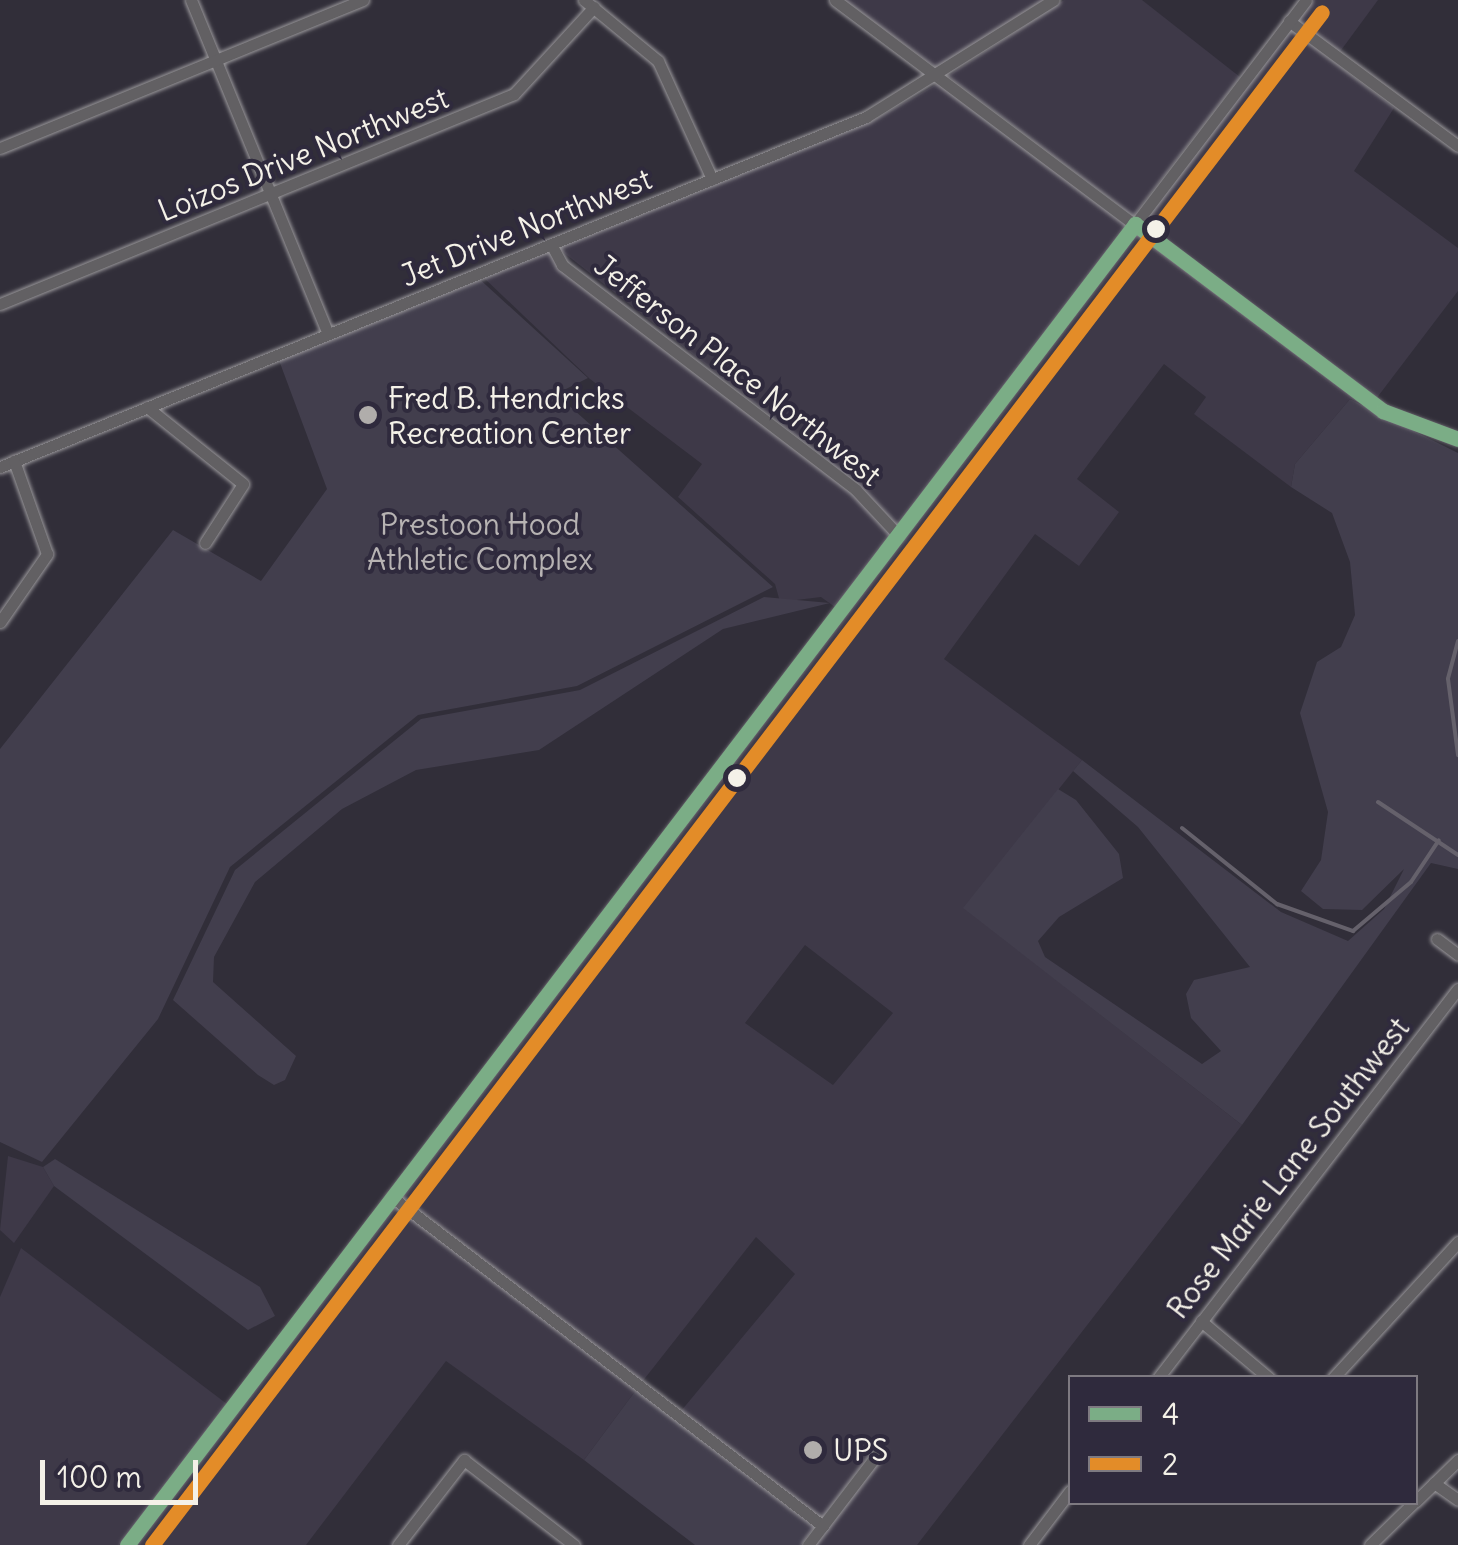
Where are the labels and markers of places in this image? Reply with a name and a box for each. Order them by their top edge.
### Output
unlabelled marker [1146,219,1166,239]
place label: Fred B. Hendricks Recreation Center [388,380,631,450]
marker: Fred B. Hendricks Recreation Center [357,404,379,426]
unlabelled marker [727,768,747,788]
place label: UPS [833,1432,888,1468]
marker: UPS [802,1439,824,1461]

